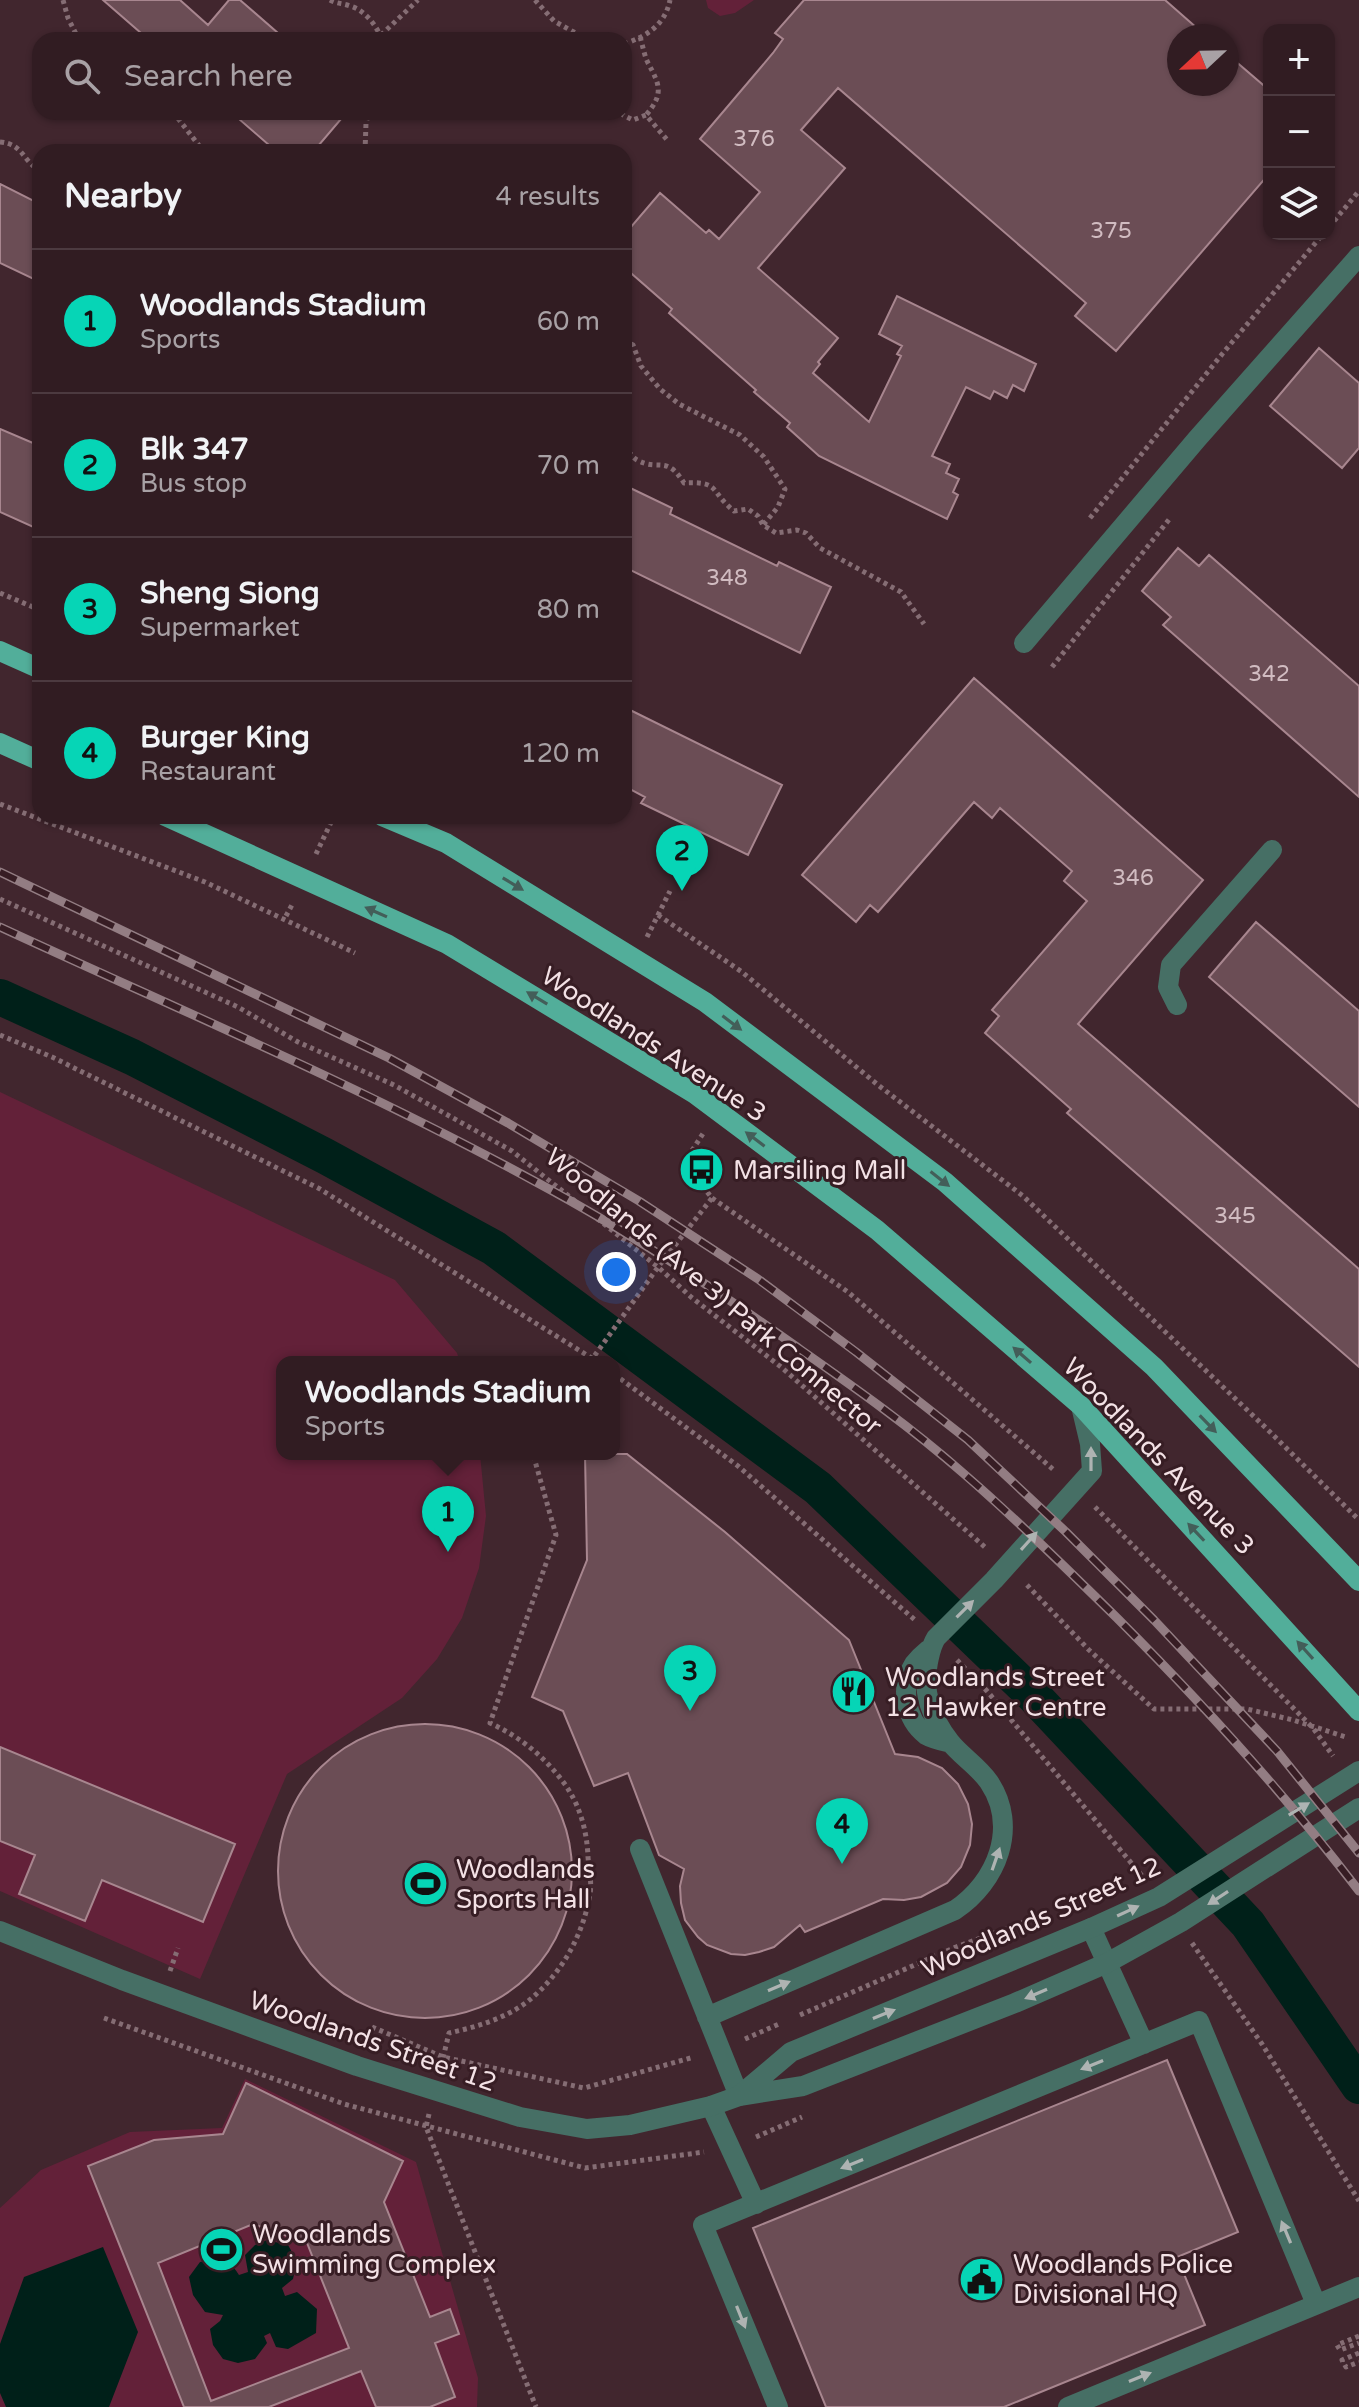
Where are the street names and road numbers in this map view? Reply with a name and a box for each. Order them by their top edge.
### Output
street label: Woodlands Avenue 3 [535,960,772,1129]
street label: Woodlands (Ave 3) Park Connector [539,1141,888,1441]
street label: Woodlands Avenue 3 [1057,1351,1261,1561]
street label: Woodlands Street 12 [916,1851,1166,1984]
street label: Woodlands Street 12 [245,1985,501,2098]

